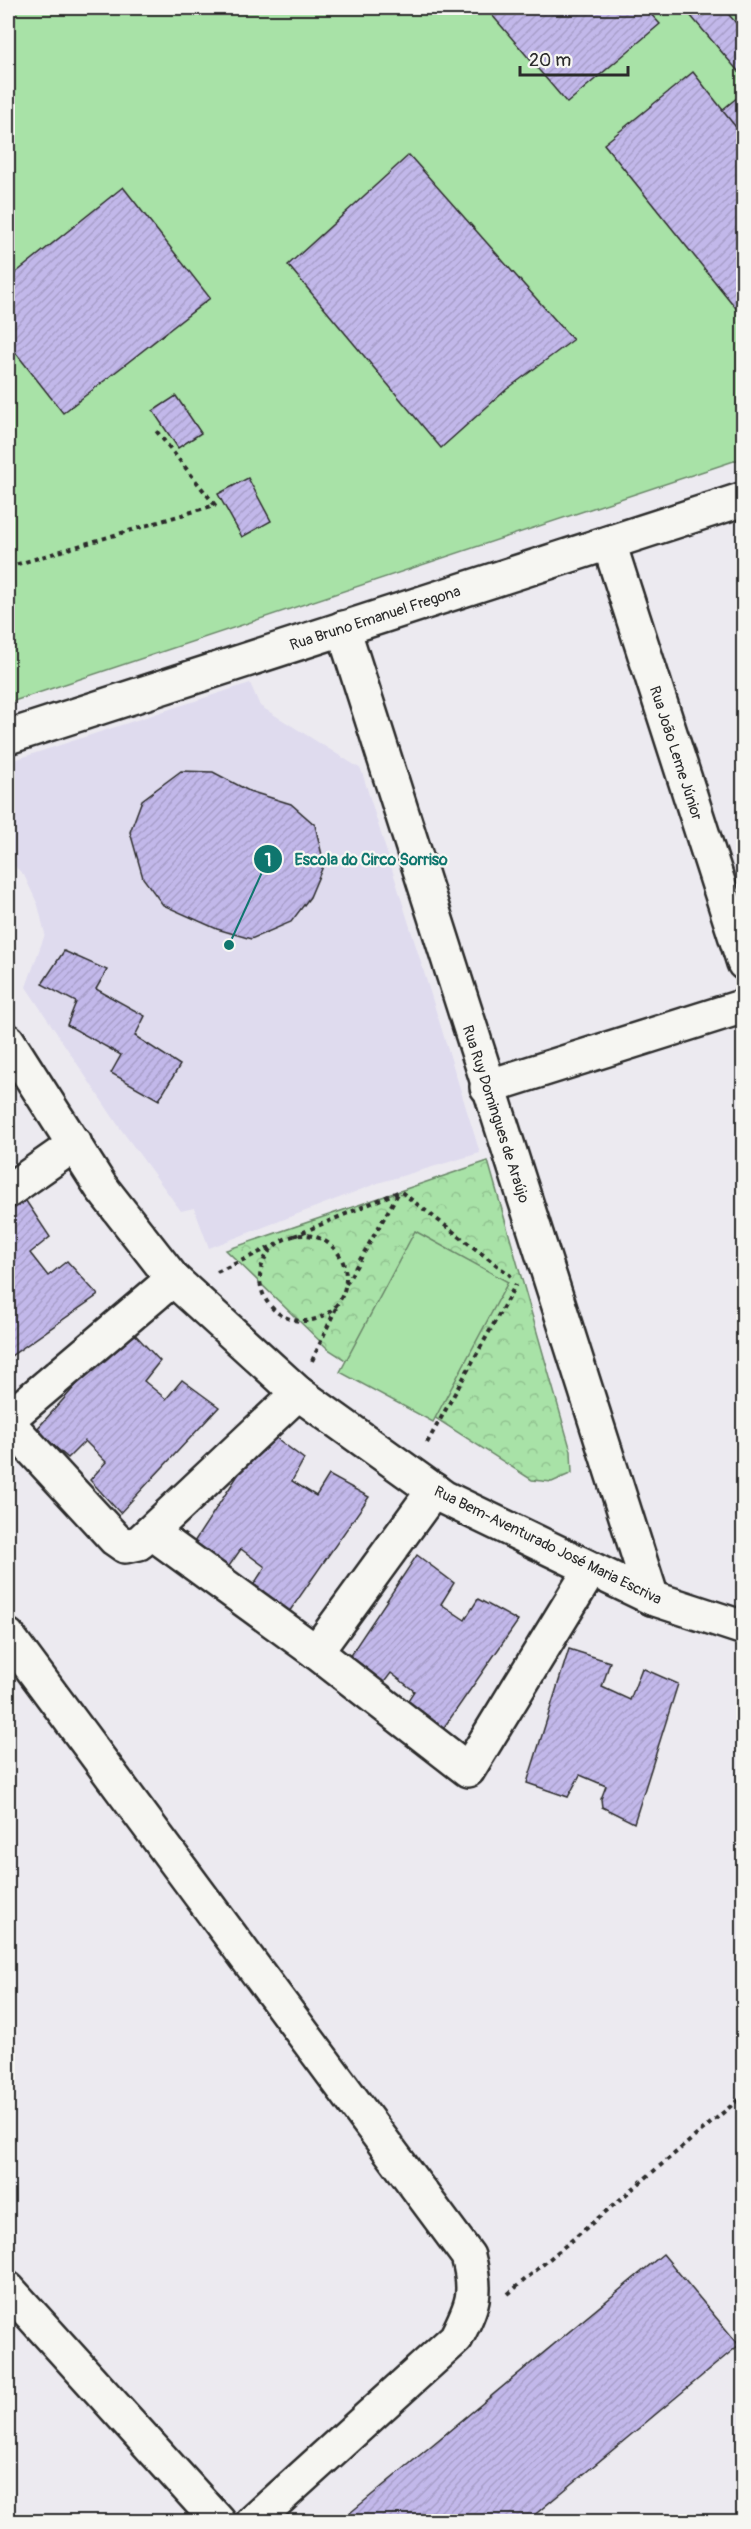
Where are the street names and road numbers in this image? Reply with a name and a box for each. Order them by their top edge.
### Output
street label: Rua Bruno Emanuel Fregona [287,582,463,655]
street label: Rua João Leme Júnior [645,684,706,823]
street label: Rua Ruy Domingues de Araújo [458,1023,533,1205]
street label: Rua Bem-Aventurado José Maria Escriva [431,1482,665,1609]

